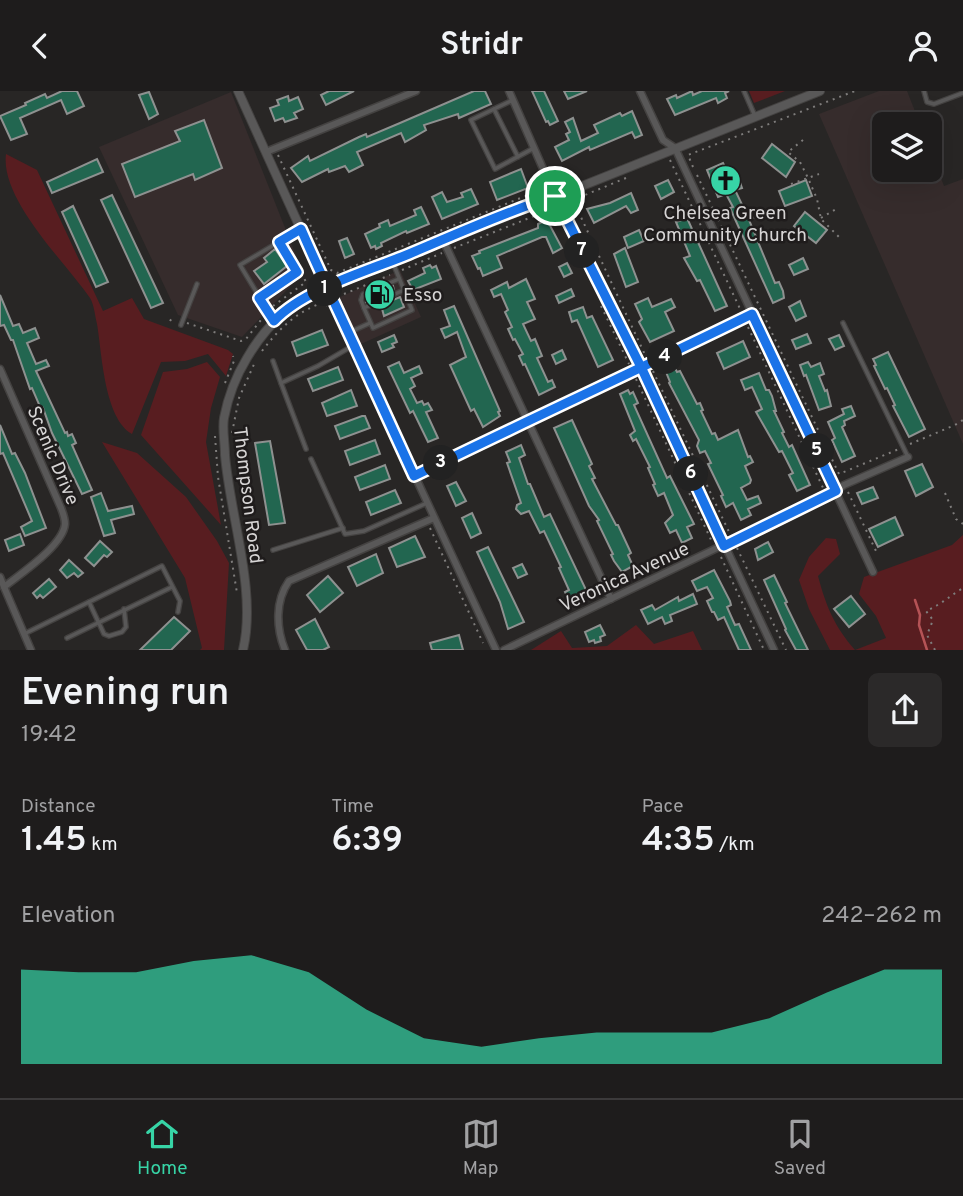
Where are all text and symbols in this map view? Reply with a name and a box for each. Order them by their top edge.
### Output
text: Stridr [440,26,523,66]
icon: back [21,27,59,65]
icon: person [904,27,942,65]
map controls [872,112,942,182]
button: layers [872,112,942,182]
church icon: Chelsea Green Community Church [708,164,742,198]
pin [525,166,585,226]
icon: arrive [536,177,574,215]
place label: Chelsea Green Community Church [643,202,807,248]
pin: 7 [564,233,600,269]
text: 7 [576,238,587,262]
pin: 1 [308,271,342,307]
text: 1 [321,276,328,300]
fuel station icon: Esso [363,277,397,311]
place label: Esso [403,284,442,308]
pin: 4 [648,339,682,375]
text: 4 [658,344,671,368]
street label: Scenic Drive [20,402,84,509]
street label: Thompson Road [227,425,267,565]
pin: 5 [800,433,834,469]
text: 5 [811,438,822,462]
pin: 3 [424,445,458,481]
text: 3 [435,450,446,474]
pin: 6 [674,457,708,491]
text: 6 [685,461,696,485]
street label: Veronica Avenue [556,537,694,618]
text: Evening run [21,670,229,719]
button: share [868,673,942,747]
text: 19:42 [21,721,77,750]
text: Distance [21,795,96,819]
text: Time [331,795,374,819]
text: Pace [642,795,683,819]
text: 1.45 [21,819,87,863]
text: 6:39 [331,819,403,863]
text: 4:35 [642,819,715,863]
text: km [87,833,118,857]
text: /km [715,833,755,857]
text: Elevation [21,902,116,931]
text: 242–262 m [821,902,942,931]
tab: Home [137,1115,188,1181]
tab: Map [462,1115,500,1181]
tab: Saved [774,1115,826,1181]

